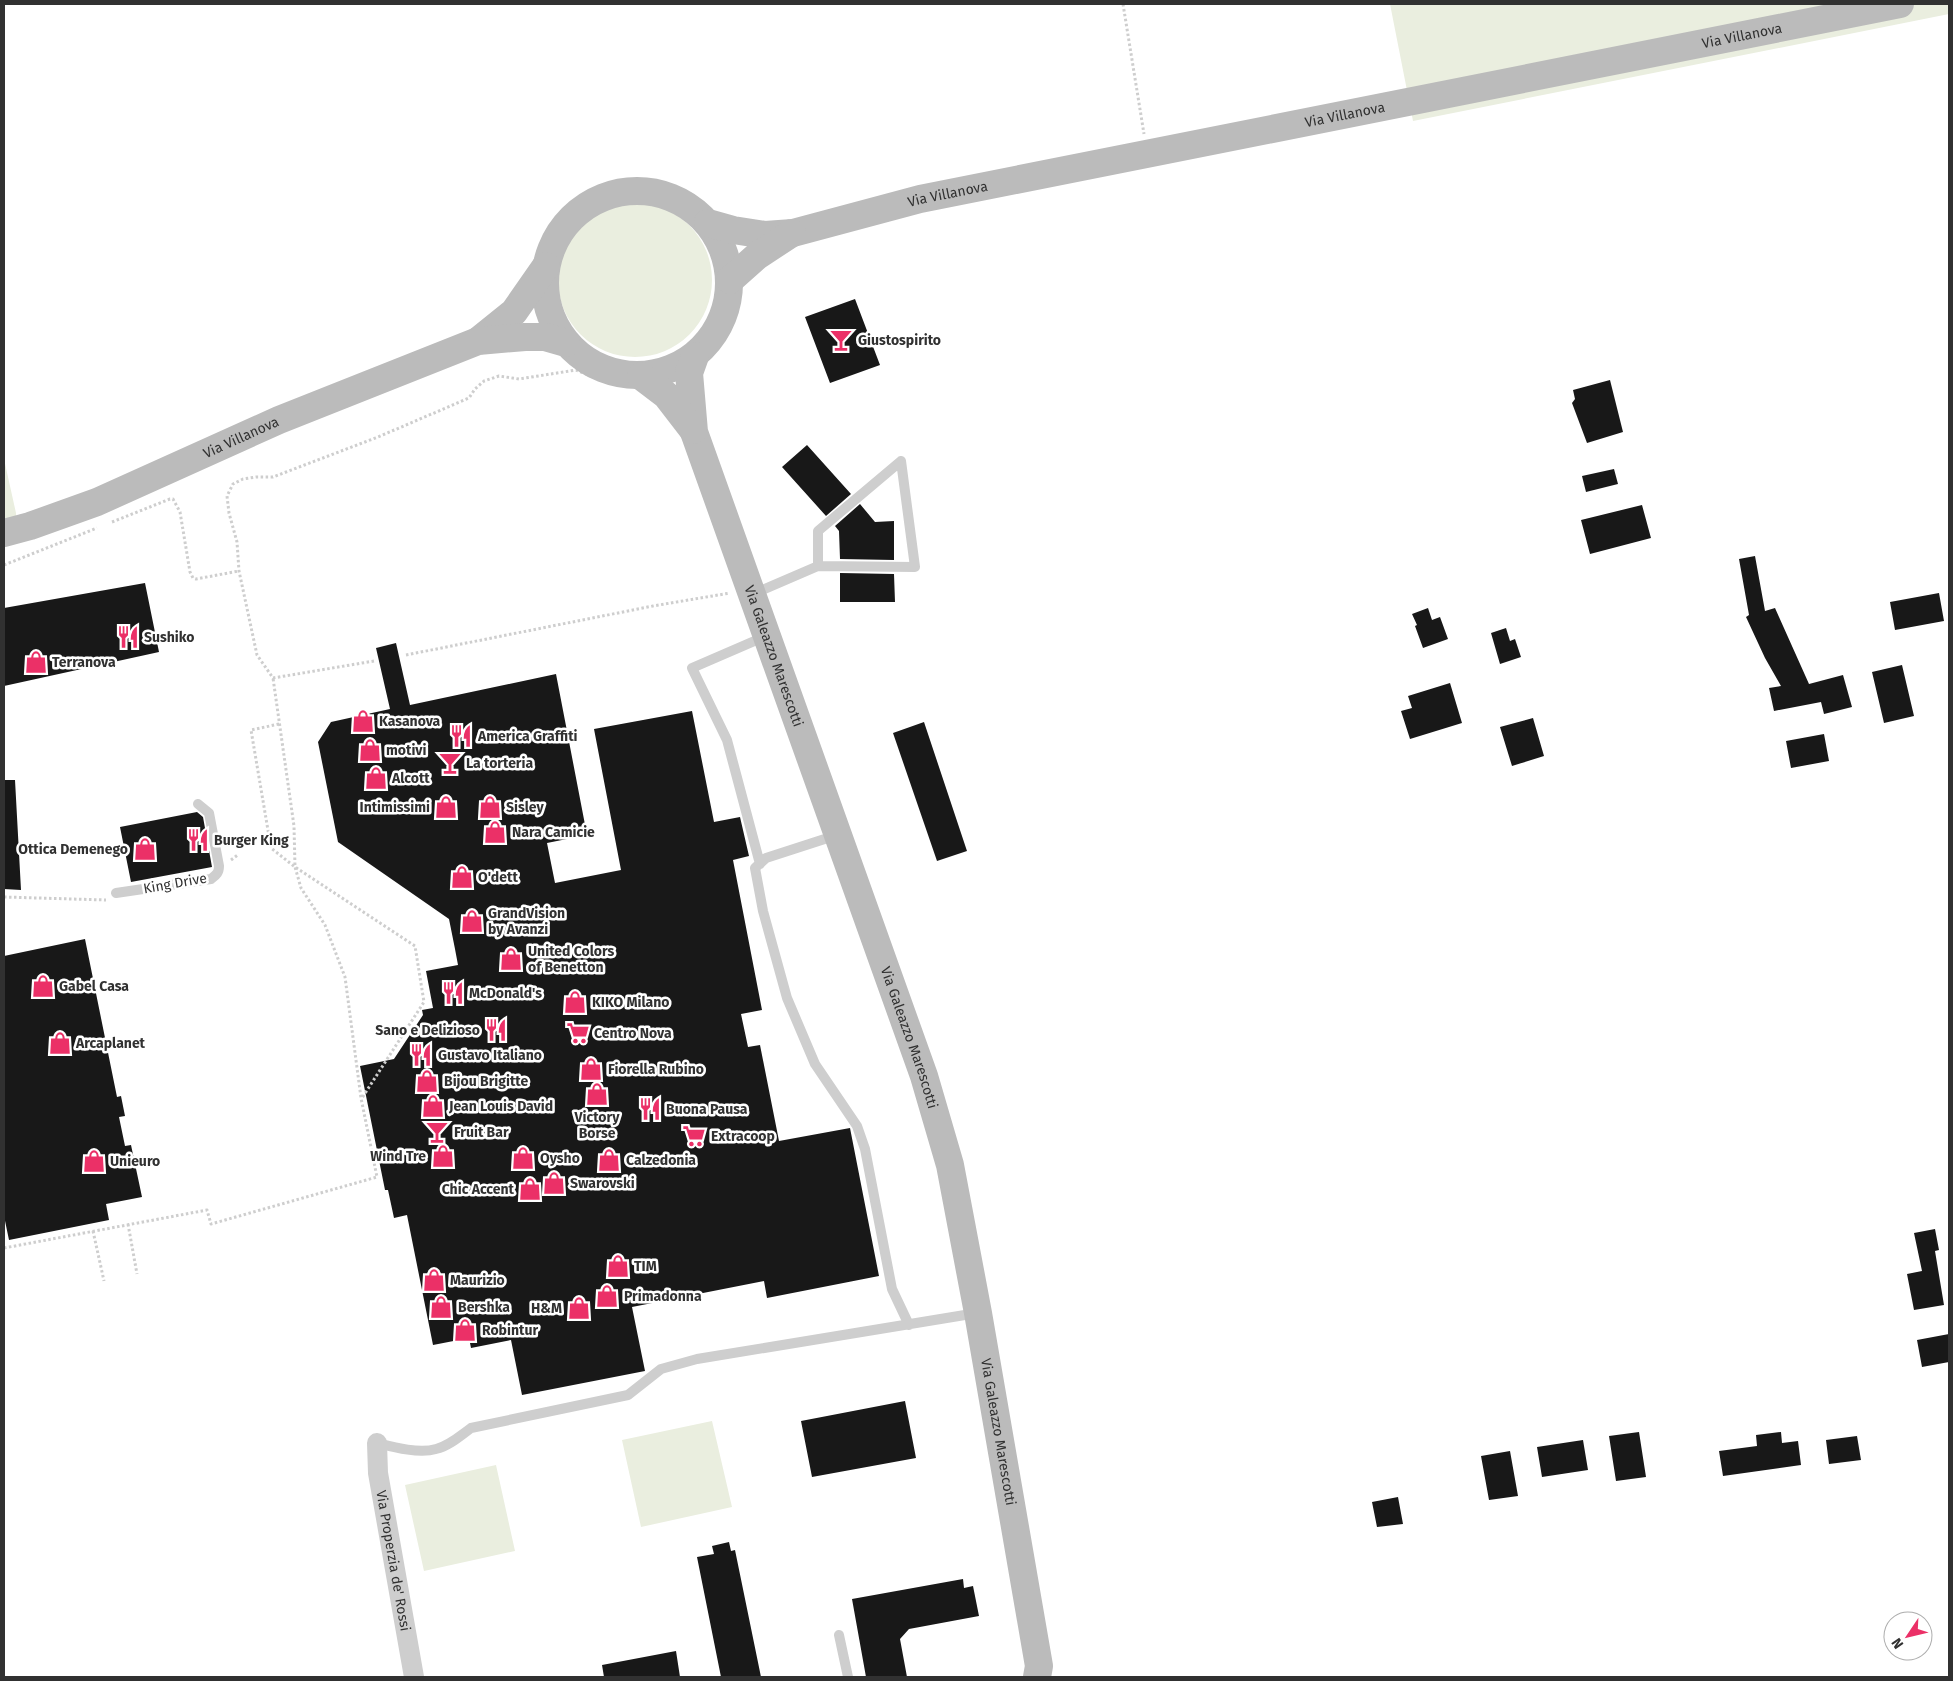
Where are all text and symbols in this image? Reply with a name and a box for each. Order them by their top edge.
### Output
street label: Via Villanova [1701,20,1784,52]
street label: Via Villanova [1303,99,1386,131]
street label: Via Villanova [906,178,989,211]
bar icon: Giustospirito [828,327,854,353]
place label: Giustospirito [858,332,941,349]
street label: Via Villanova [201,413,282,462]
street label: Via Galeazzo Marescotti [740,583,807,729]
restaurant icon: Sushiko [115,624,141,650]
place label: Sushiko [144,629,195,646]
shop icon: Terranova [23,649,49,675]
place label: Terranova [52,654,116,671]
shop icon: Kasanova [350,708,376,734]
place label: Kasanova [379,713,441,730]
restaurant icon: America Graffiti [448,723,474,749]
place label: America Graffiti [477,728,578,745]
shop icon: motivi [357,737,383,763]
place label: motivi [386,742,427,759]
bar icon: La torteria [437,750,463,776]
place label: La torteria [466,755,533,772]
shop icon: Alcott [363,765,389,791]
place label: Alcott [391,770,430,787]
shop icon: Intimissimi [433,794,459,820]
shop icon: Sisley [477,794,503,820]
place label: Intimissimi [360,799,430,816]
place label: Sisley [506,799,544,816]
shop icon: Nara Camicie [482,819,508,845]
place label: Nara Camicie [512,824,595,841]
restaurant icon: Burger King [185,827,211,853]
place label: Burger King [214,832,289,849]
shop icon: Ottica Demenego [132,836,158,862]
place label: Ottica Demenego [18,841,128,858]
shop icon: O'dett [449,864,475,890]
place label: O'dett [478,869,518,886]
street label: King Drive [142,870,208,897]
place label: GrandVision by Avanzi [488,905,565,938]
shop icon: GrandVision by Avanzi [459,908,485,934]
place label: United Colors of Benetton [528,943,614,976]
shop icon: United Colors of Benetton [498,946,524,972]
street label: Via Galeazzo Marescotti [877,964,941,1111]
shop icon: Gabel Casa [30,973,56,999]
place label: Gabel Casa [59,978,129,995]
restaurant icon: McDonald's [440,980,466,1006]
place label: McDonald's [469,985,542,1002]
shop icon: KIKO Milano [562,989,588,1015]
place label: KIKO Milano [592,994,670,1011]
restaurant icon: Sano e Delizioso [483,1017,509,1043]
supermarket icon: Centro Nova [565,1020,591,1046]
place label: Sano e Delizioso [375,1022,480,1039]
place label: Centro Nova [594,1025,672,1042]
shop icon: Arcaplanet [47,1030,73,1056]
place label: Arcaplanet [75,1035,146,1052]
restaurant icon: Gustavo Italiano [408,1042,434,1068]
place label: Gustavo Italiano [438,1047,542,1064]
shop icon: Fiorella Rubino [578,1056,604,1082]
place label: Fiorella Rubino [608,1061,704,1078]
shop icon: Bijou Brigitte [414,1068,440,1094]
place label: Bijou Brigitte [444,1073,528,1090]
shop icon: Victory Borse [584,1081,610,1107]
shop icon: Jean Louis David [420,1093,446,1119]
restaurant icon: Buona Pausa [637,1096,663,1122]
place label: Jean Louis David [448,1098,553,1115]
place label: Buona Pausa [666,1101,748,1118]
place label: Victory Borse [574,1109,620,1142]
bar icon: Fruit Bar [424,1119,450,1145]
supermarket icon: Extracoop [681,1123,707,1149]
place label: Fruit Bar [454,1124,509,1141]
place label: Extracoop [711,1128,775,1145]
shop icon: Wind Tre [430,1143,456,1169]
shop icon: Oysho [510,1145,536,1171]
shop icon: Calzedonia [596,1147,622,1173]
shop icon: Unieuro [81,1148,107,1174]
place label: Wind Tre [370,1148,426,1165]
place label: Oysho [540,1150,580,1167]
place label: Calzedonia [626,1152,696,1169]
place label: Unieuro [110,1153,160,1170]
shop icon: Swarovski [541,1170,567,1196]
place label: Swarovski [570,1175,635,1192]
shop icon: Chic Accent [517,1176,543,1202]
place label: Chic Accent [442,1181,515,1198]
shop icon: TIM [605,1253,631,1279]
place label: TIM [634,1258,657,1275]
shop icon: Maurizio [421,1267,447,1293]
place label: Maurizio [450,1272,505,1289]
shop icon: Primadonna [594,1283,620,1309]
place label: Primadonna [624,1288,702,1305]
shop icon: Bershka [428,1294,454,1320]
shop icon: H&M [566,1295,592,1321]
place label: Bershka [458,1299,510,1316]
place label: H&M [531,1300,562,1317]
shop icon: Robintur [452,1317,478,1343]
place label: Robintur [482,1322,538,1339]
street label: Via Galeazzo Marescotti [977,1357,1019,1507]
street label: Via Properzia de' Rossi [372,1489,414,1633]
north arrow [1883,1611,1933,1661]
text: N [1888,1634,1907,1652]

